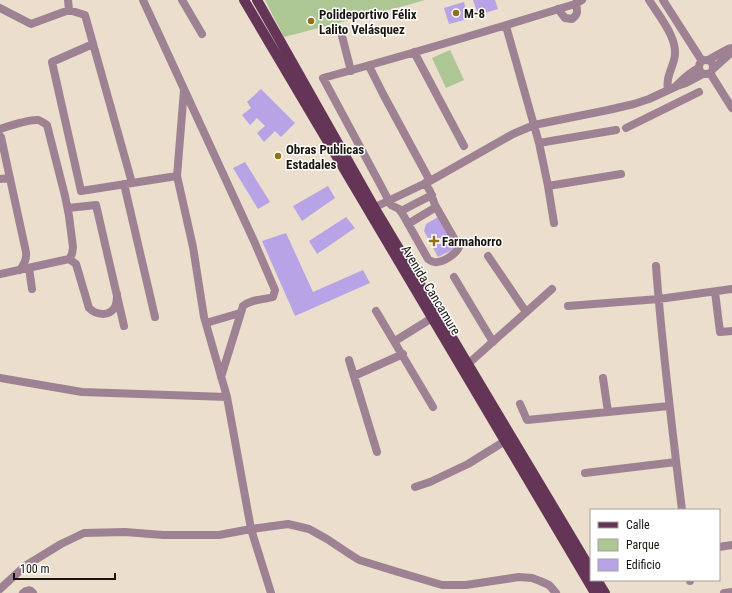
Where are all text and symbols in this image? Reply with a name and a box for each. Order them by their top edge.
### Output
place label: M-8 [464,6,485,21]
place label: Polideportivo Félix Lalito Velásquez [319,7,417,37]
marker: M-8 [451,8,461,18]
marker: Polideportivo Félix Lalito Velásquez [306,16,316,26]
place label: Obras Publicas Estadales [286,142,364,172]
marker: Obras Publicas Estadales [273,151,283,161]
place label: Farmahorro [442,234,502,249]
marker: Farmahorro [429,236,439,246]
street label: Avenida Cancamure [398,242,464,338]
legend [590,509,720,581]
text: Calle [626,518,650,532]
text: Parque [626,538,660,552]
scale bar [14,555,115,581]
text: Edificio [626,558,661,572]
text: 100 m [20,562,50,576]

